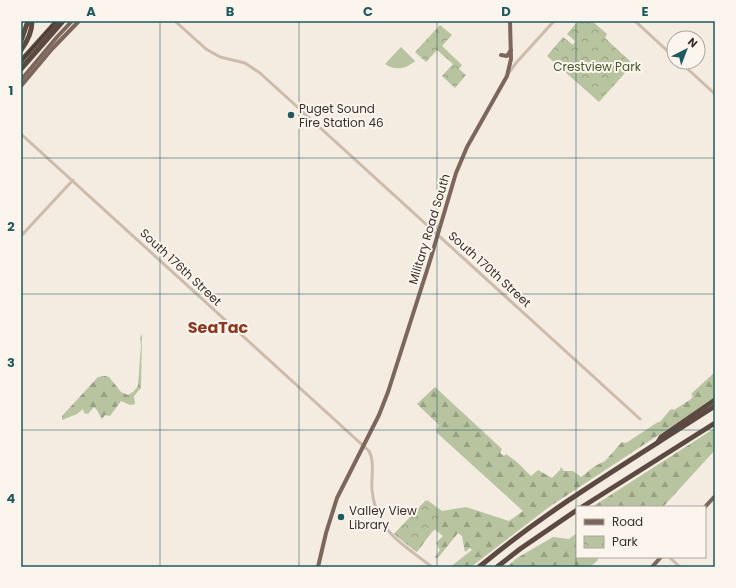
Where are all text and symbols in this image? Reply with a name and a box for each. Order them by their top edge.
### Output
text: A [86,2,96,21]
text: B [226,2,235,21]
text: C [363,2,373,21]
text: D [501,2,511,21]
text: E [641,2,649,21]
north arrow [666,30,706,70]
text: N [684,34,701,51]
park label: Crestview Park [553,58,642,75]
text: 1 [9,81,13,100]
place label: Puget Sound Fire Station 46 [299,100,384,131]
marker: Puget Sound Fire Station 46 [286,110,296,120]
street label: Military Road South [404,172,454,286]
text: 2 [7,217,15,236]
street label: South 176th Street [136,225,226,309]
street label: South 170th Street [445,227,535,311]
district label: SeaTac [188,316,249,339]
text: 3 [7,353,15,372]
text: 4 [7,489,16,508]
place label: Valley View Library [349,502,417,533]
legend [576,506,706,558]
marker: Valley View Library [336,512,346,522]
text: Road [612,513,643,530]
text: Park [612,533,639,550]

